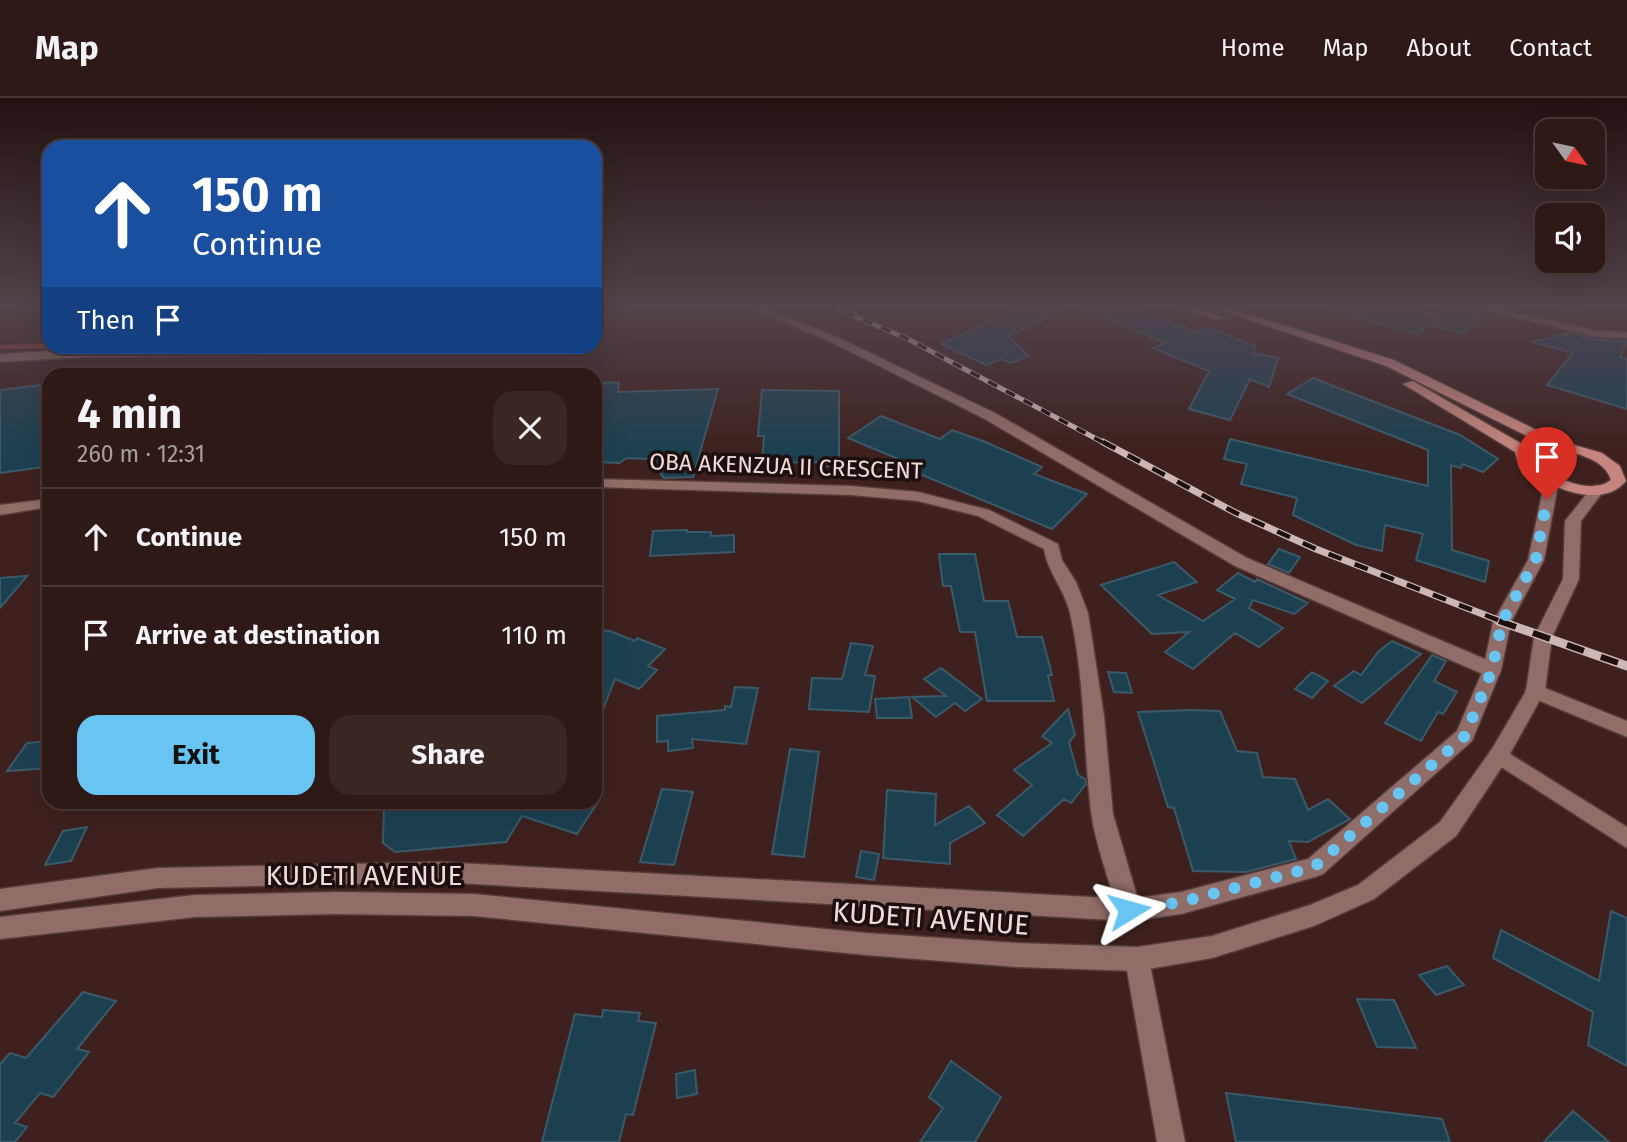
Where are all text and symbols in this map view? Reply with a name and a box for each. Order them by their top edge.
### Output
text: Map [35,28,99,68]
text: Home [1221,34,1285,62]
text: Map [1323,34,1369,62]
text: About [1407,34,1471,62]
text: Contact [1509,34,1592,62]
north arrow [1535,119,1605,189]
map controls [1535,119,1605,273]
text: 150 m [192,165,323,224]
icon: ahead [77,168,168,259]
button: sound [1535,203,1605,273]
text: Continue [192,225,322,263]
icon: arrive [149,301,187,339]
text: Then [77,305,135,336]
text: 4 min [77,389,182,439]
button: close [493,391,567,465]
pin [1517,427,1577,499]
icon: arrive [1528,438,1566,476]
text: 260 m · 12:31 [77,440,205,468]
street label: OBA AKENZUA II CRESCENT [649,447,923,485]
icon: ahead [77,518,115,556]
text: Continue [136,522,242,553]
text: 150 m [499,522,567,553]
icon: arrive [77,616,115,654]
text: Arrive at destination [136,620,380,651]
text: 110 m [501,620,567,651]
button: Exit [77,715,315,795]
button: Share [329,715,567,795]
street label: KUDETI AVENUE [266,859,462,892]
position arrow [1092,873,1166,947]
street label: KUDETI AVENUE [832,895,1030,942]

